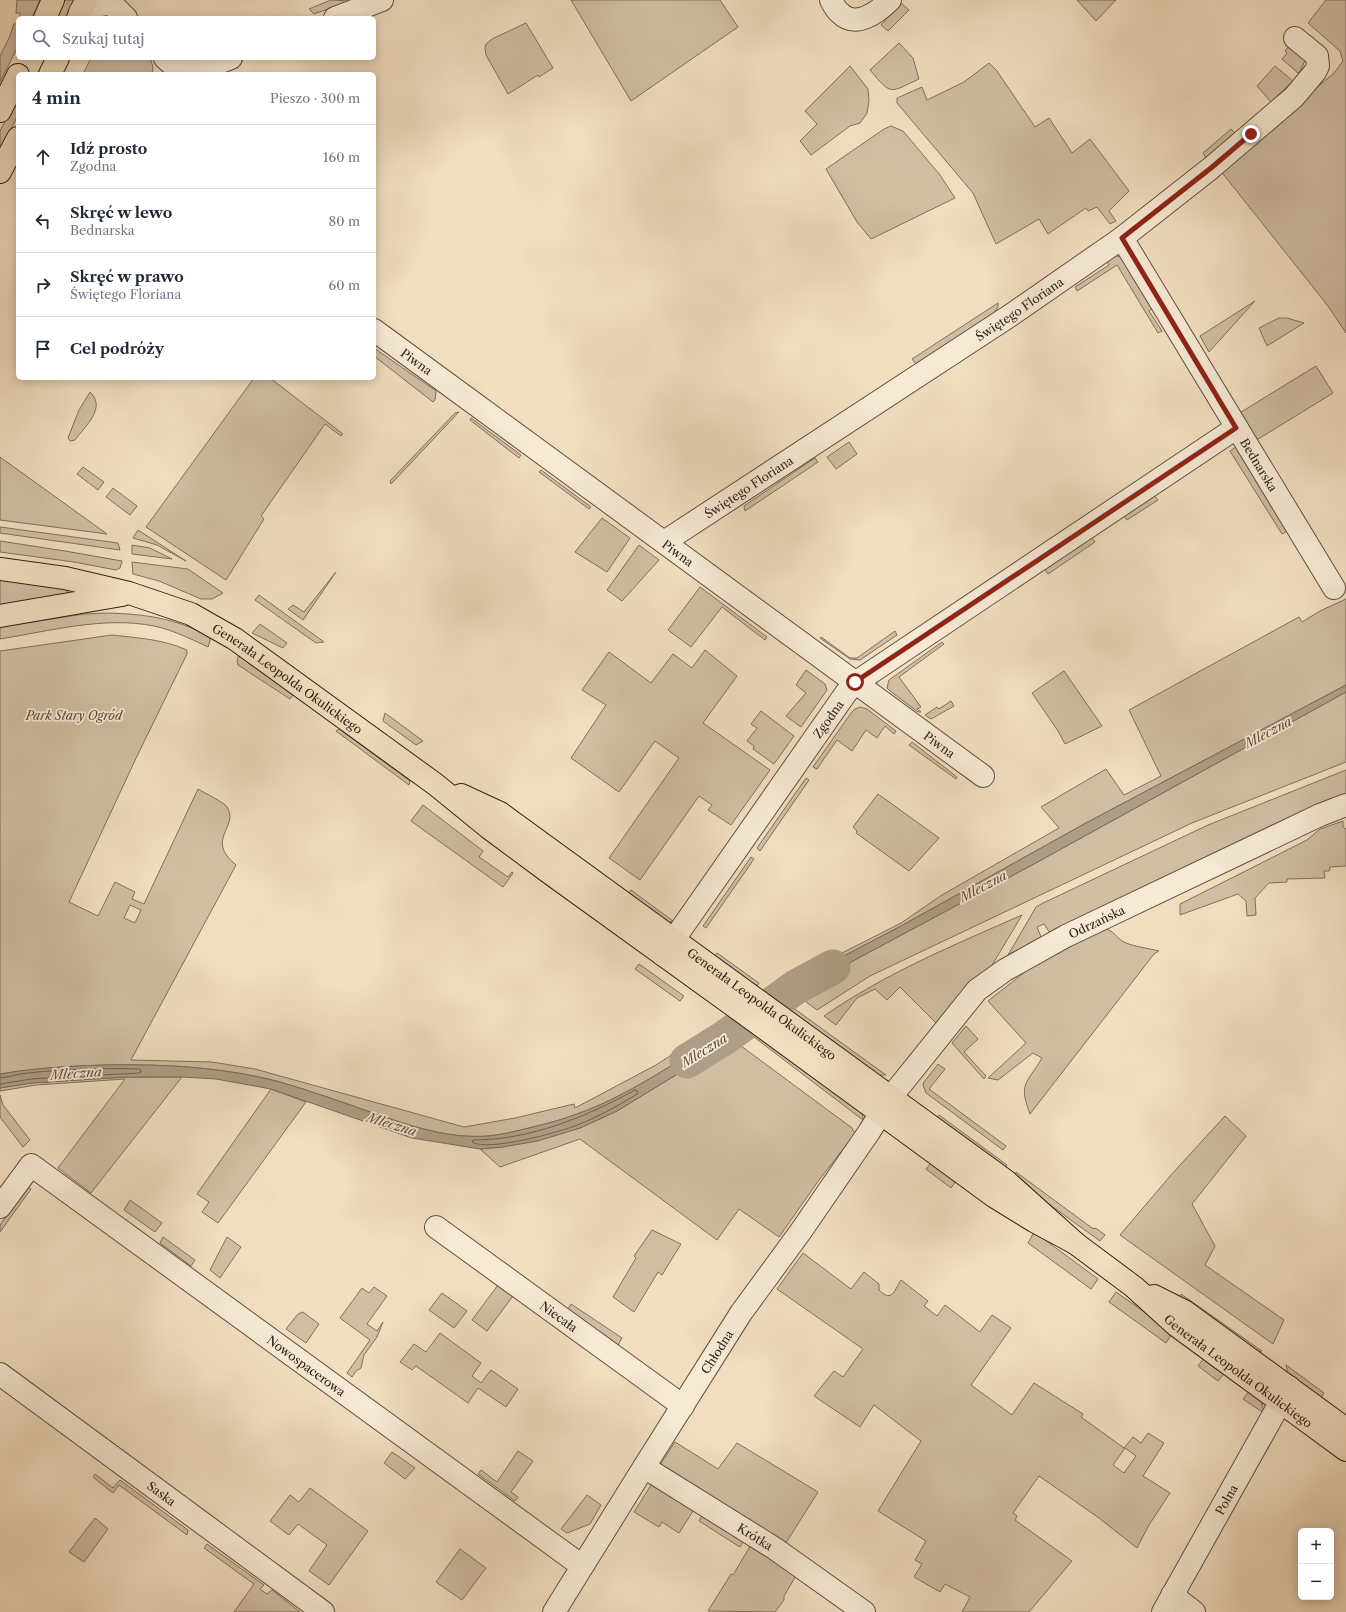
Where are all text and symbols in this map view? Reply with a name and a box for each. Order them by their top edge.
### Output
search box [16,16,376,60]
icon: search [30,27,52,49]
text: Szukaj tutaj [62,29,144,48]
text: 4 min [32,88,81,108]
text: Pieszo · 300 m [270,90,360,106]
route end [1242,125,1260,143]
text: Idź prosto [70,139,147,158]
icon: ahead [32,146,54,168]
text: 160 m [323,149,360,165]
text: Zgodna [70,158,116,174]
text: Skręć w lewo [70,203,172,222]
icon: left [32,210,54,232]
text: 80 m [328,213,360,229]
text: Bednarska [70,222,135,238]
text: Skręć w prawo [70,267,184,286]
street label: Świętego Floriana [972,273,1067,344]
icon: right [32,274,54,296]
text: 60 m [329,277,360,293]
text: Świętego Floriana [70,286,181,302]
icon: arrive [32,338,54,360]
text: Cel podróży [70,339,164,358]
street label: Piwna [398,345,436,378]
street label: Bednarska [1237,435,1281,495]
street label: Świętego Floriana [701,452,796,521]
street label: Piwna [660,536,697,570]
street label: Generała Leopolda Okulickiego [210,620,366,737]
route start [846,673,864,691]
street label: Zgodna [809,696,847,741]
park label: Park Stary Ogród [25,708,124,723]
water label: Mleczna [1240,713,1295,752]
street label: Piwna [921,728,959,761]
water label: Mleczna [955,867,1010,906]
street label: Odrzańska [1066,901,1128,941]
street label: Generała Leopolda Okulickiego [685,944,840,1063]
water label: Mleczna [676,1030,730,1071]
water label: Mleczna [48,1063,102,1083]
water label: Mleczna [363,1108,419,1139]
street label: Niecała [537,1298,581,1335]
street label: Generała Leopolda Okulickiego [1161,1311,1316,1430]
street label: Chłodna [697,1326,736,1376]
street label: Nowospacerowa [264,1332,349,1400]
street label: Saska [145,1478,180,1509]
street label: Polna [1212,1481,1241,1517]
street label: Krótka [735,1520,776,1553]
map controls [1298,1528,1334,1600]
button: + [1298,1528,1334,1564]
button: − [1298,1564,1334,1600]

